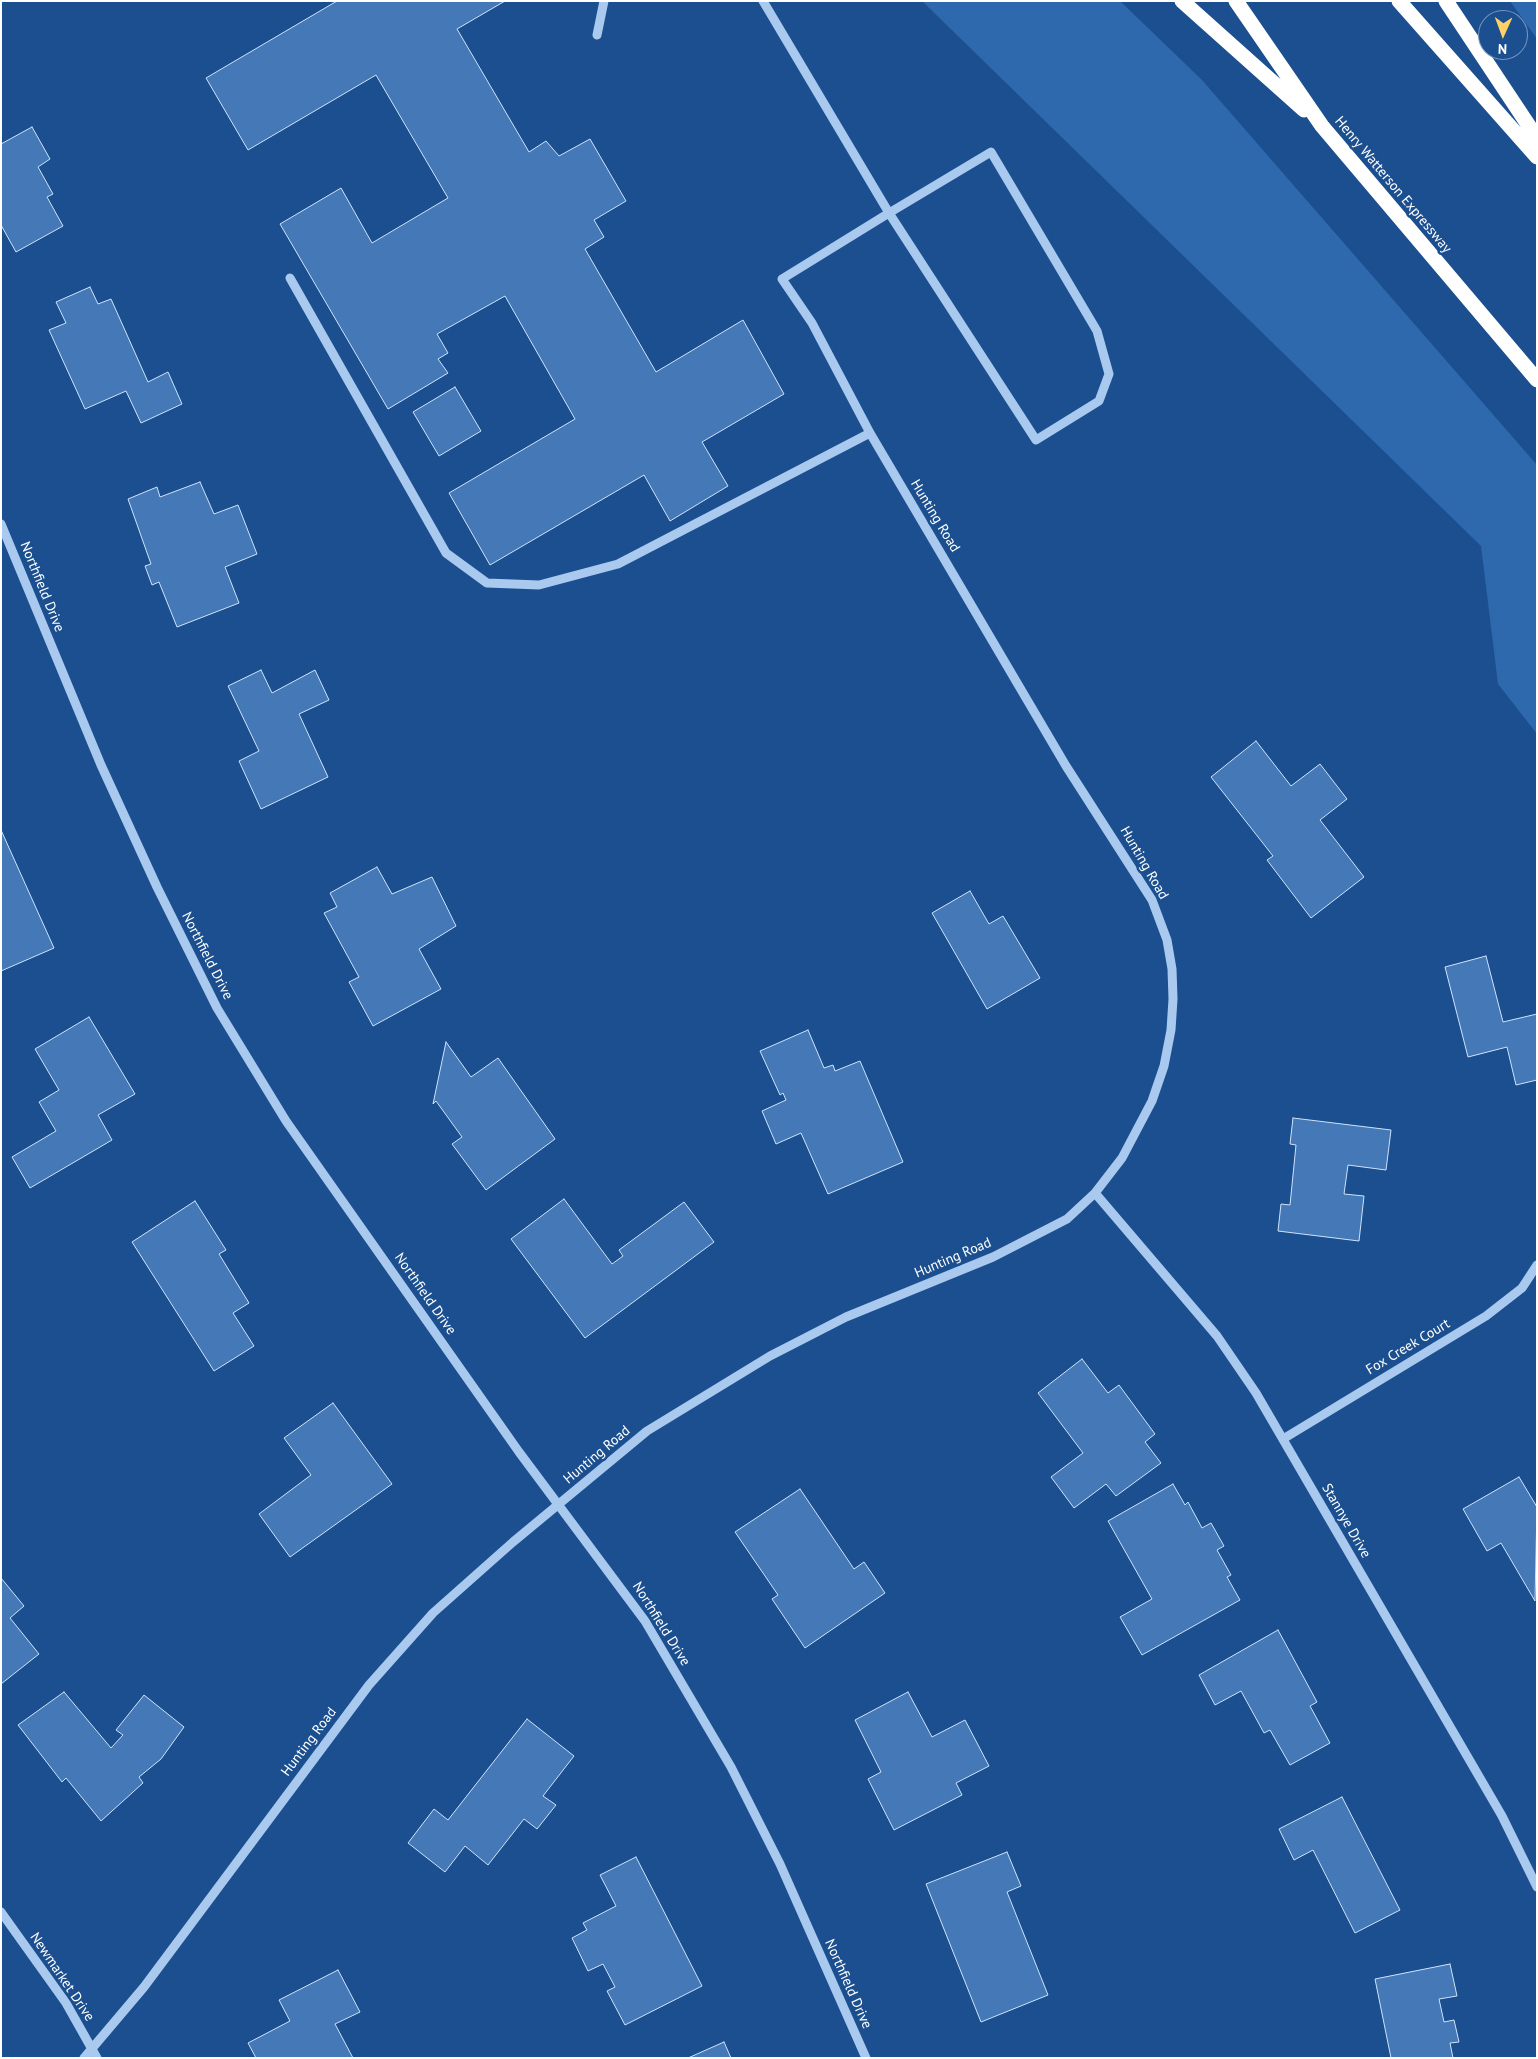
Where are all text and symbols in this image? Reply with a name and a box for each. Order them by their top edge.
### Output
north arrow [1478,10,1528,60]
text: N [1498,40,1507,58]
street label: Henry Watterson Expressway [1331,113,1455,257]
street label: Hunting Road [907,477,963,555]
street label: Northfield Drive [16,539,68,635]
street label: Hunting Road [1116,823,1172,903]
street label: Northfield Drive [178,909,236,1003]
street label: Hunting Road [912,1234,994,1282]
street label: Northfield Drive [391,1250,459,1338]
street label: Fox Creek Court [1363,1315,1453,1379]
street label: Hunting Road [560,1422,634,1488]
street label: Stannye Drive [1318,1481,1374,1561]
street label: Northfield Drive [628,1579,694,1669]
street label: Hunting Road [278,1704,340,1780]
street label: Newmarket Drive [26,1930,98,2024]
street label: Northfield Drive [821,1937,875,2031]

